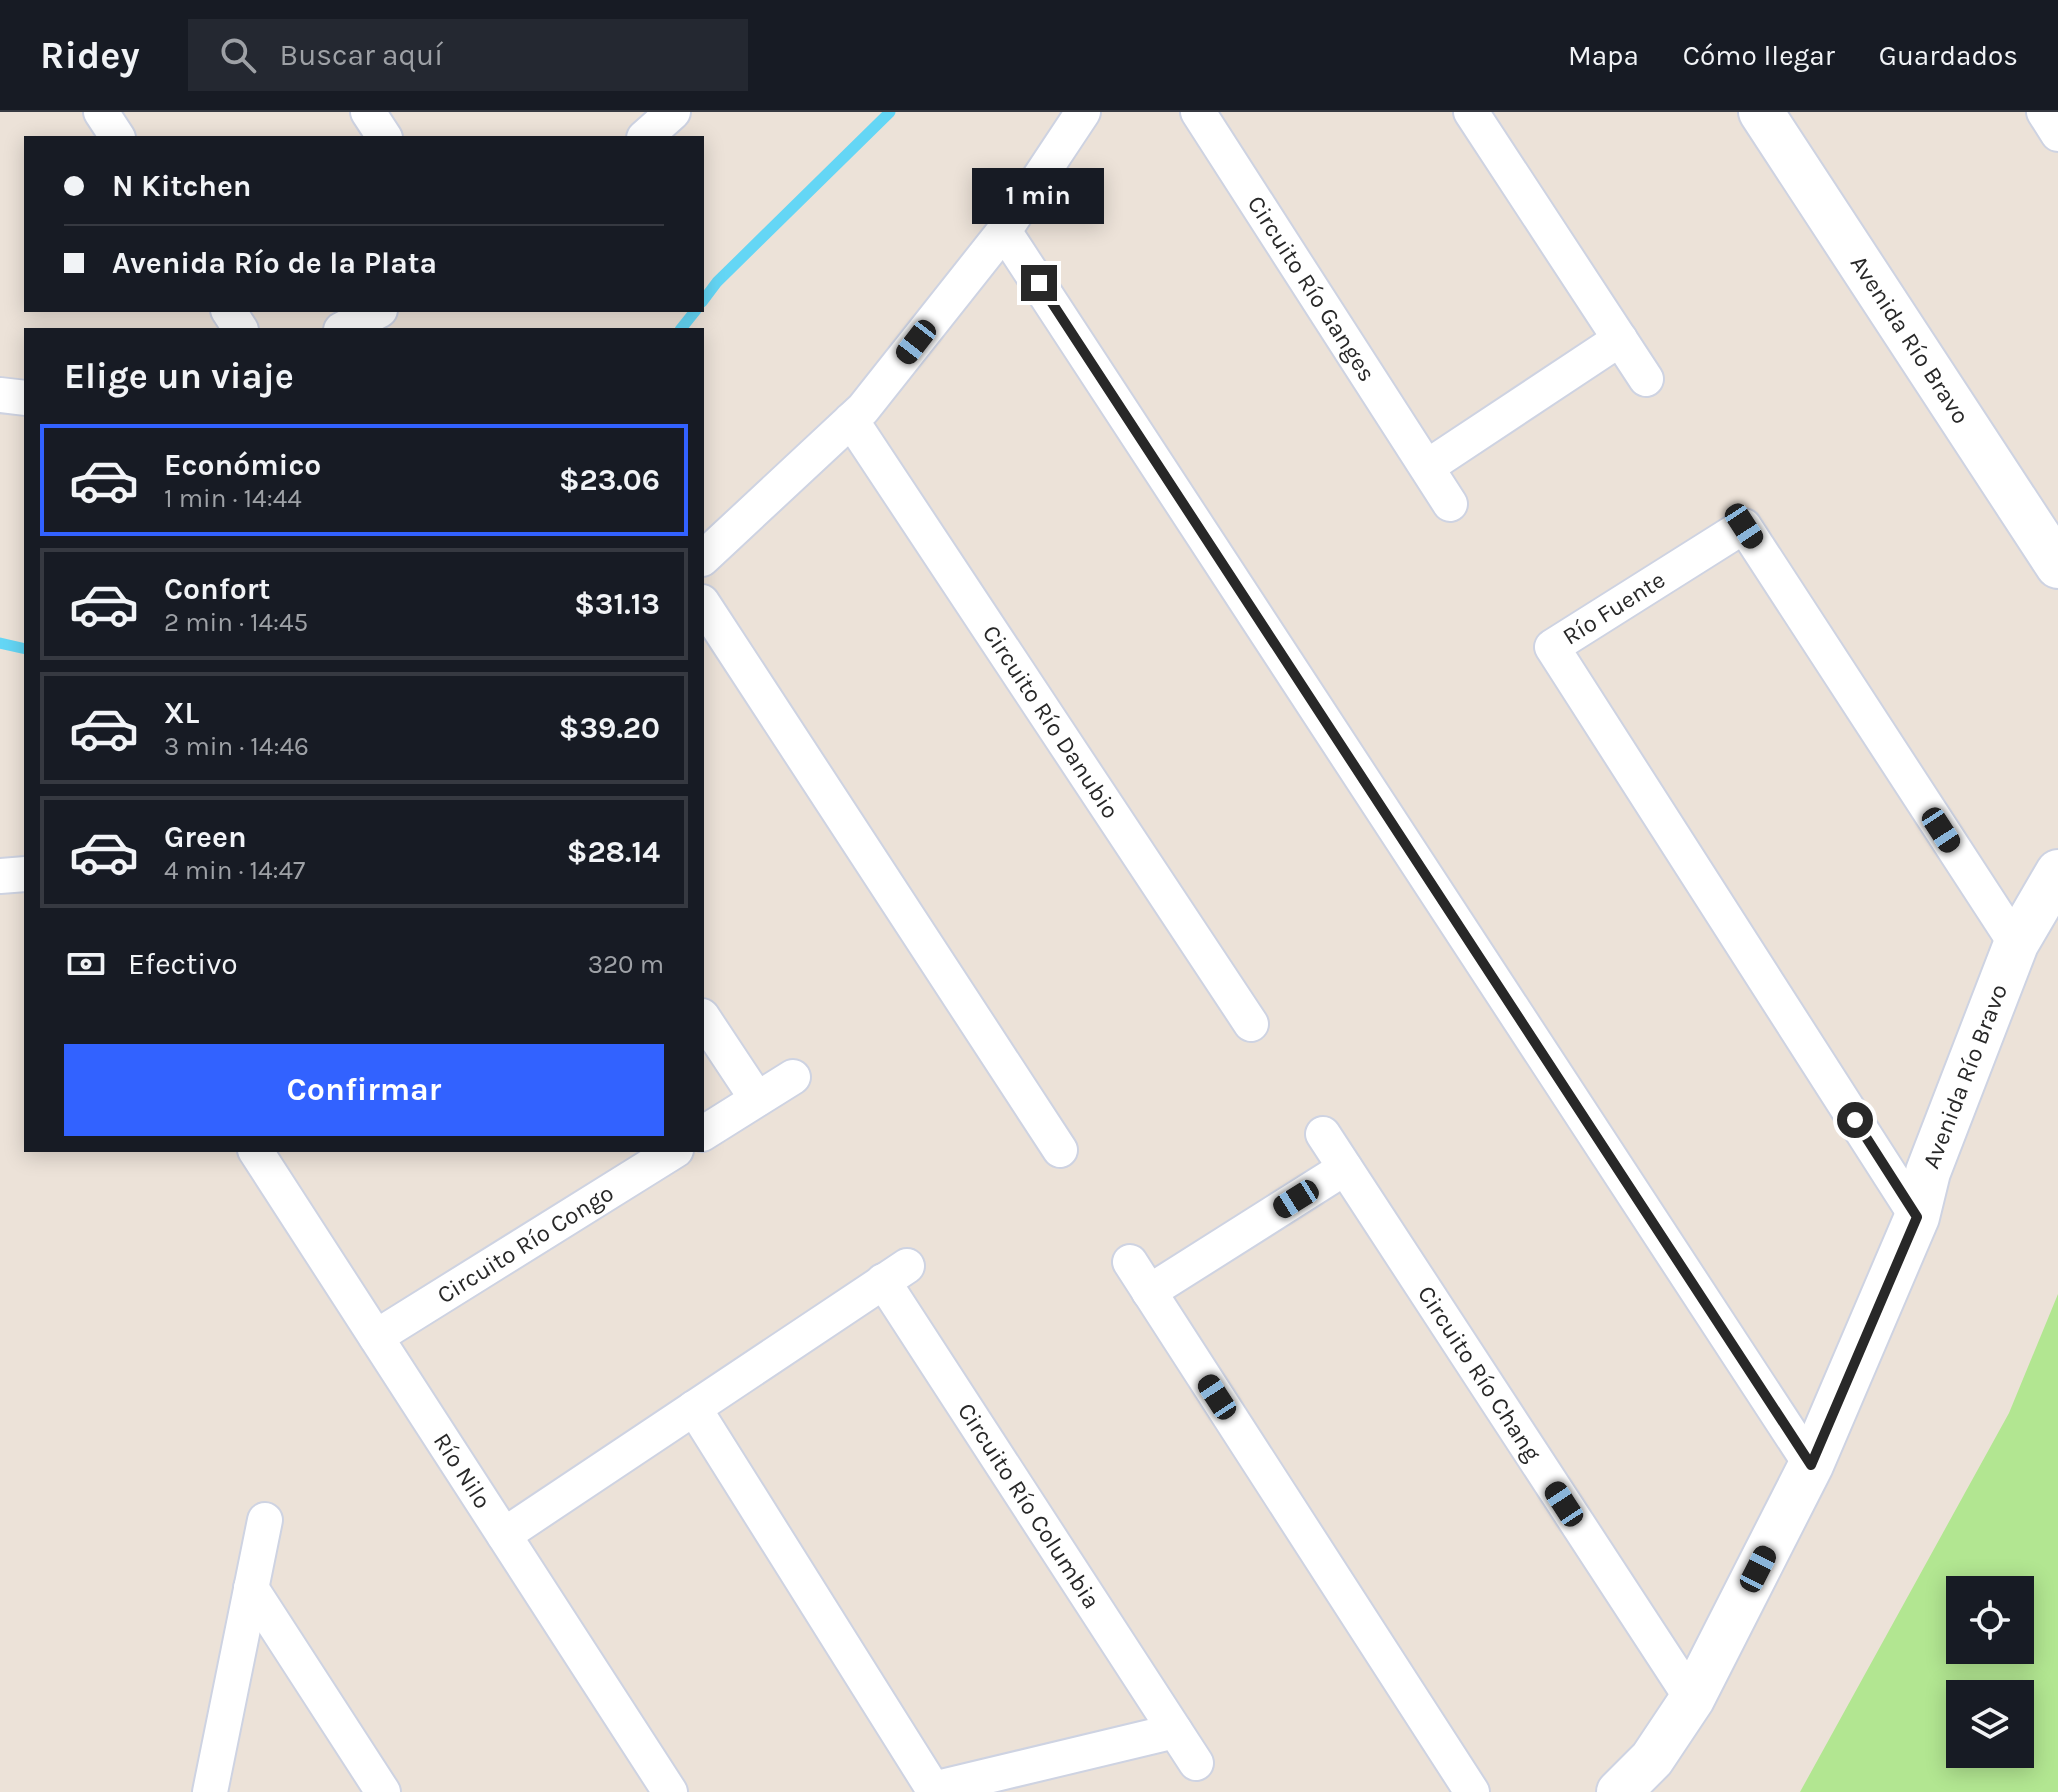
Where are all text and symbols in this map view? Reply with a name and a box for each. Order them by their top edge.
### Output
search box [188,19,748,91]
text: Ridey [40,33,140,78]
icon: search [216,33,260,77]
text: Buscar aquí [280,37,443,73]
text: Mapa [1568,39,1639,72]
text: Cómo llegar [1683,39,1835,72]
text: Guardados [1879,39,2018,72]
callout: 1 min [973,167,1105,223]
text: N Kitchen [112,168,252,204]
text: 1 min [1005,180,1071,211]
street label: Circuito Río Ganges [1242,191,1381,387]
text: Avenida Río de la Plata [112,245,437,281]
street label: Avenida Río Bravo [1845,250,1975,429]
route end [1021,265,1057,301]
car [892,316,940,368]
text: Elige un viaje [64,355,294,397]
icon: car [68,444,140,516]
text: Económico [164,447,321,483]
text: $23.06 [559,462,660,498]
text: 1 min · 14:44 [164,483,302,514]
car [1721,499,1767,553]
street label: Río Fuente [1558,565,1670,651]
icon: car [68,568,140,640]
text: Confort [164,571,270,607]
text: $31.13 [574,586,660,622]
text: 2 min · 14:45 [164,607,308,638]
street label: Circuito Río Danubio [977,620,1125,824]
icon: car [68,692,140,764]
text: XL [164,695,199,731]
text: $39.20 [559,710,660,746]
text: 3 min · 14:46 [164,731,309,762]
car [1918,803,1964,857]
icon: car [68,816,140,888]
text: Green [164,819,247,855]
text: $28.14 [567,834,660,870]
text: 4 min · 14:47 [164,855,305,886]
icon: cash [64,942,108,986]
text: Efectivo [128,946,238,982]
text: 320 m [588,949,664,980]
street label: Avenida Río Bravo [1917,980,2013,1172]
button: Confirmar [64,1044,664,1136]
route start [1837,1102,1873,1138]
car [1269,1176,1323,1222]
street label: Circuito Río Congo [432,1179,619,1309]
street label: Circuito Río Chang [1412,1281,1547,1467]
car [1194,1370,1240,1424]
street label: Circuito Río Columbia [952,1398,1106,1614]
street label: Río Nilo [428,1428,497,1514]
car [1541,1477,1587,1531]
car [1736,1542,1780,1596]
map controls [1946,1576,2034,1768]
button: locate [1946,1576,2034,1664]
button: layers [1946,1680,2034,1768]

